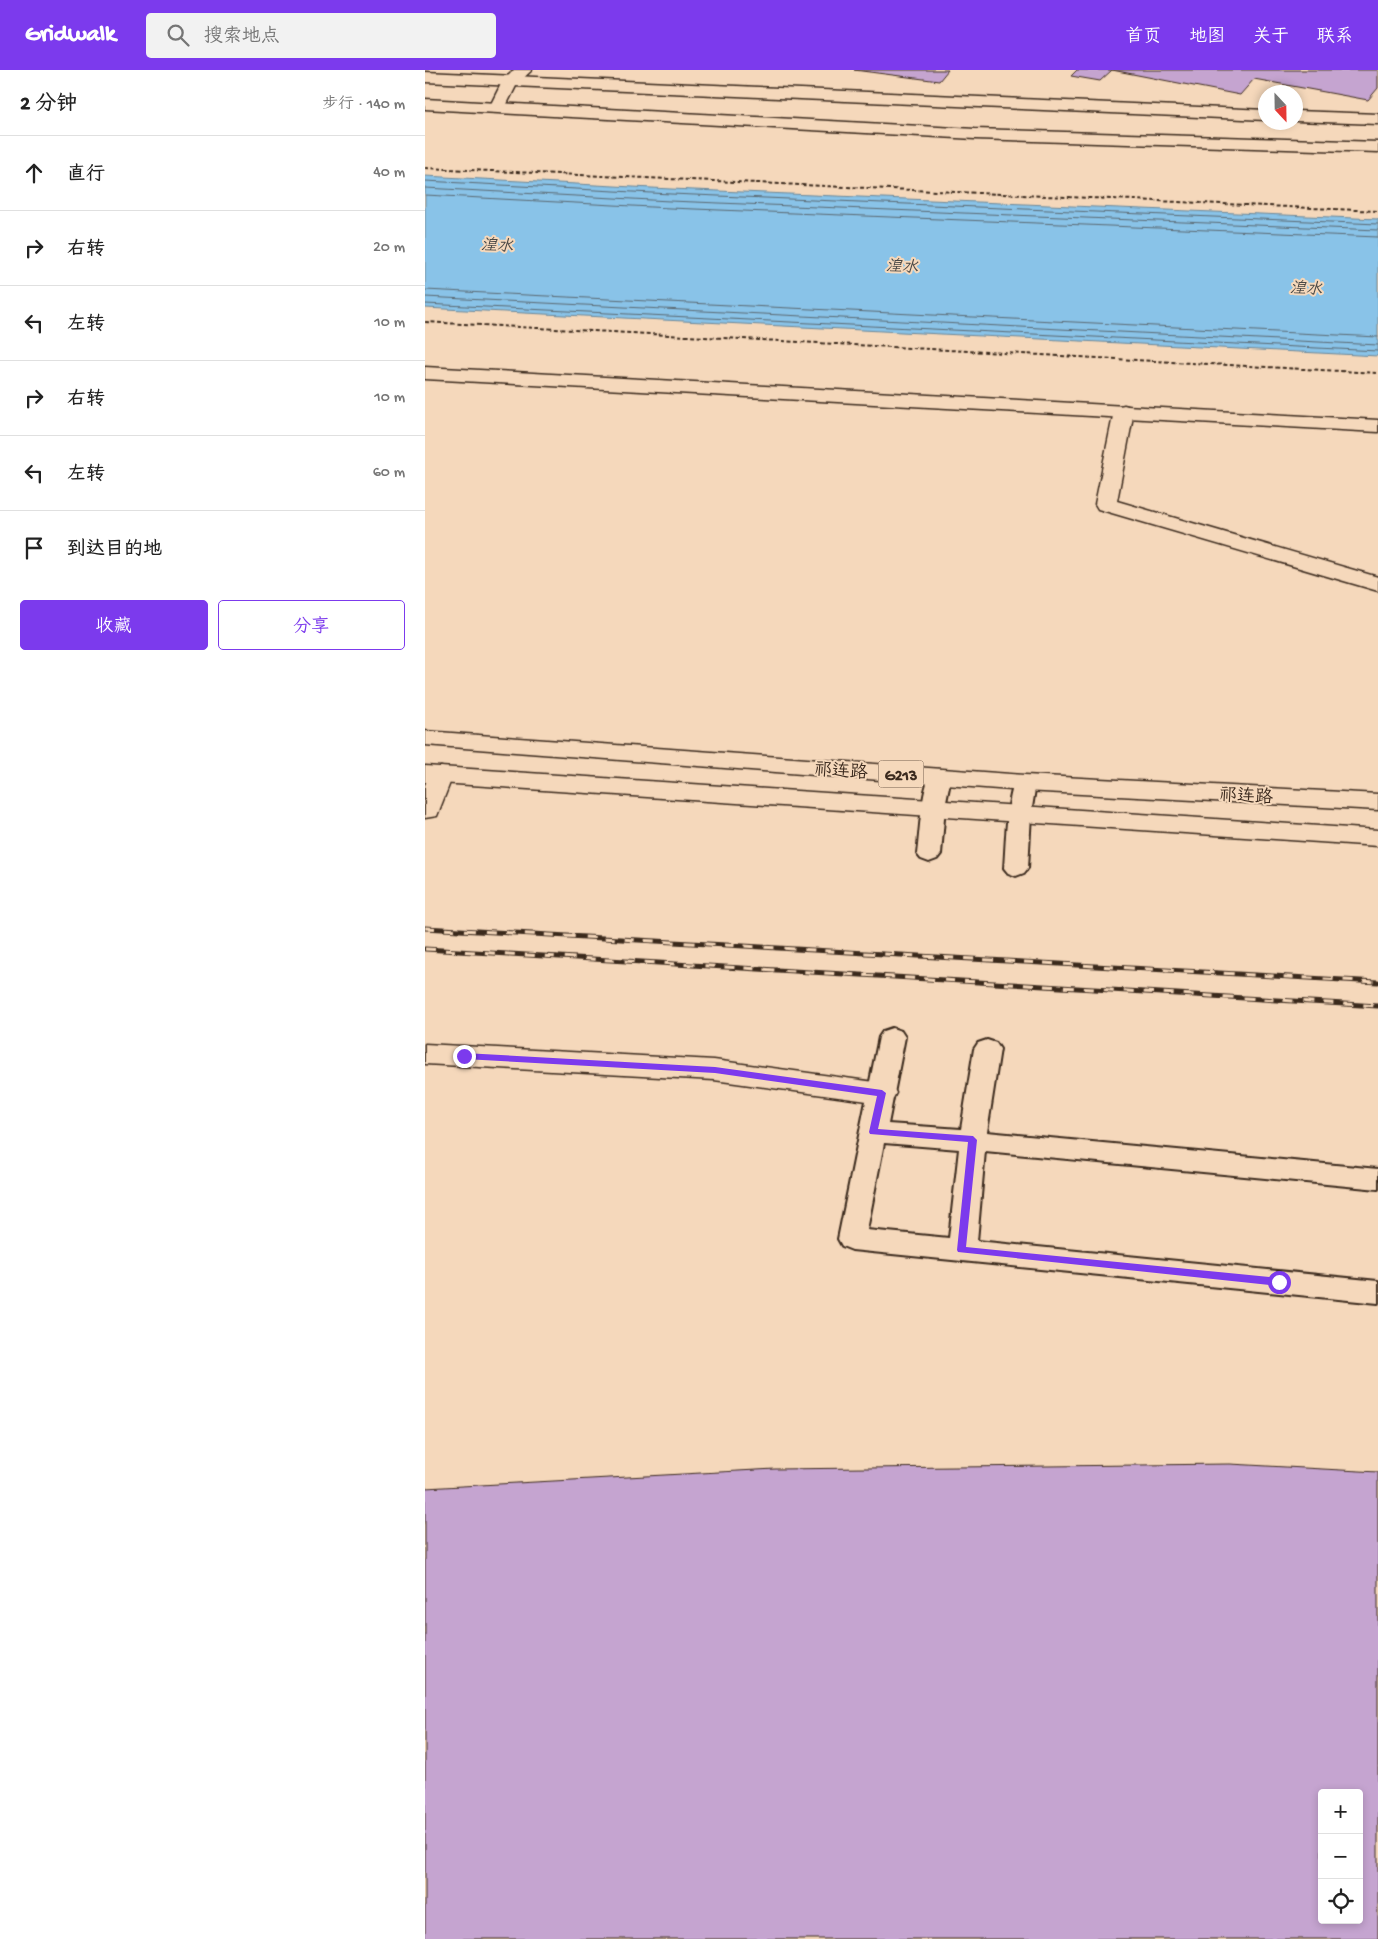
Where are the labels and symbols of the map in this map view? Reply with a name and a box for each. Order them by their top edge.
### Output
north arrow [1258,85,1303,130]
water label: 湟水 [480,235,514,258]
water label: 湟水 [885,256,919,279]
water label: 湟水 [1289,278,1323,301]
street label: 祁连路 [813,759,869,785]
road number: G213 [879,761,923,788]
street label: 祁连路 [1218,785,1273,809]
route end [453,1045,476,1068]
route start [1268,1271,1291,1294]

